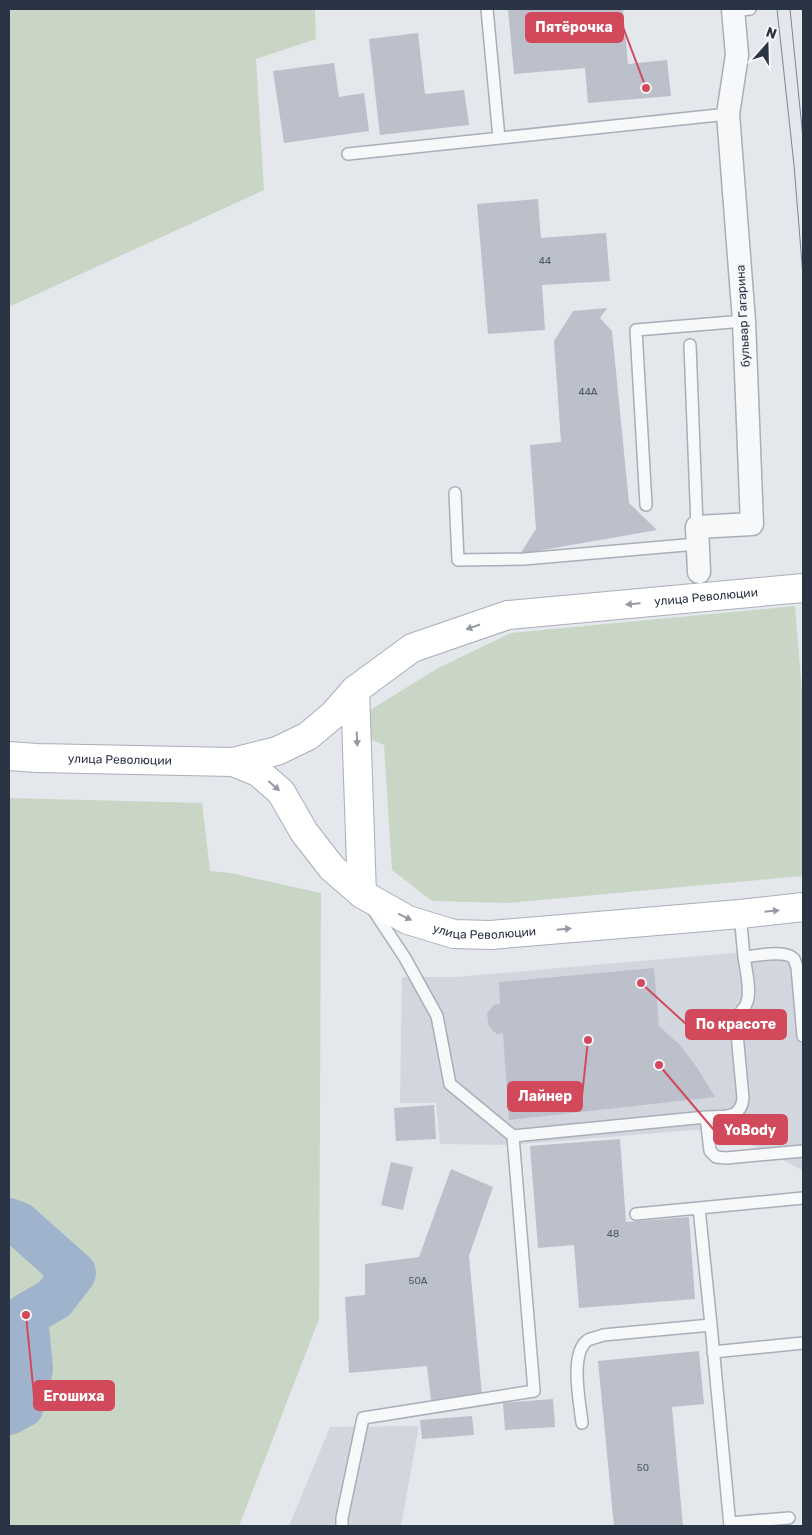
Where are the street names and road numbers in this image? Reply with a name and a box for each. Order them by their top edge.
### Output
street label: бульвар Гагарина [733,264,753,368]
street label: улица Революции [654,585,758,609]
street label: улица Революции [68,752,172,768]
street label: улица Революции [431,921,537,942]

